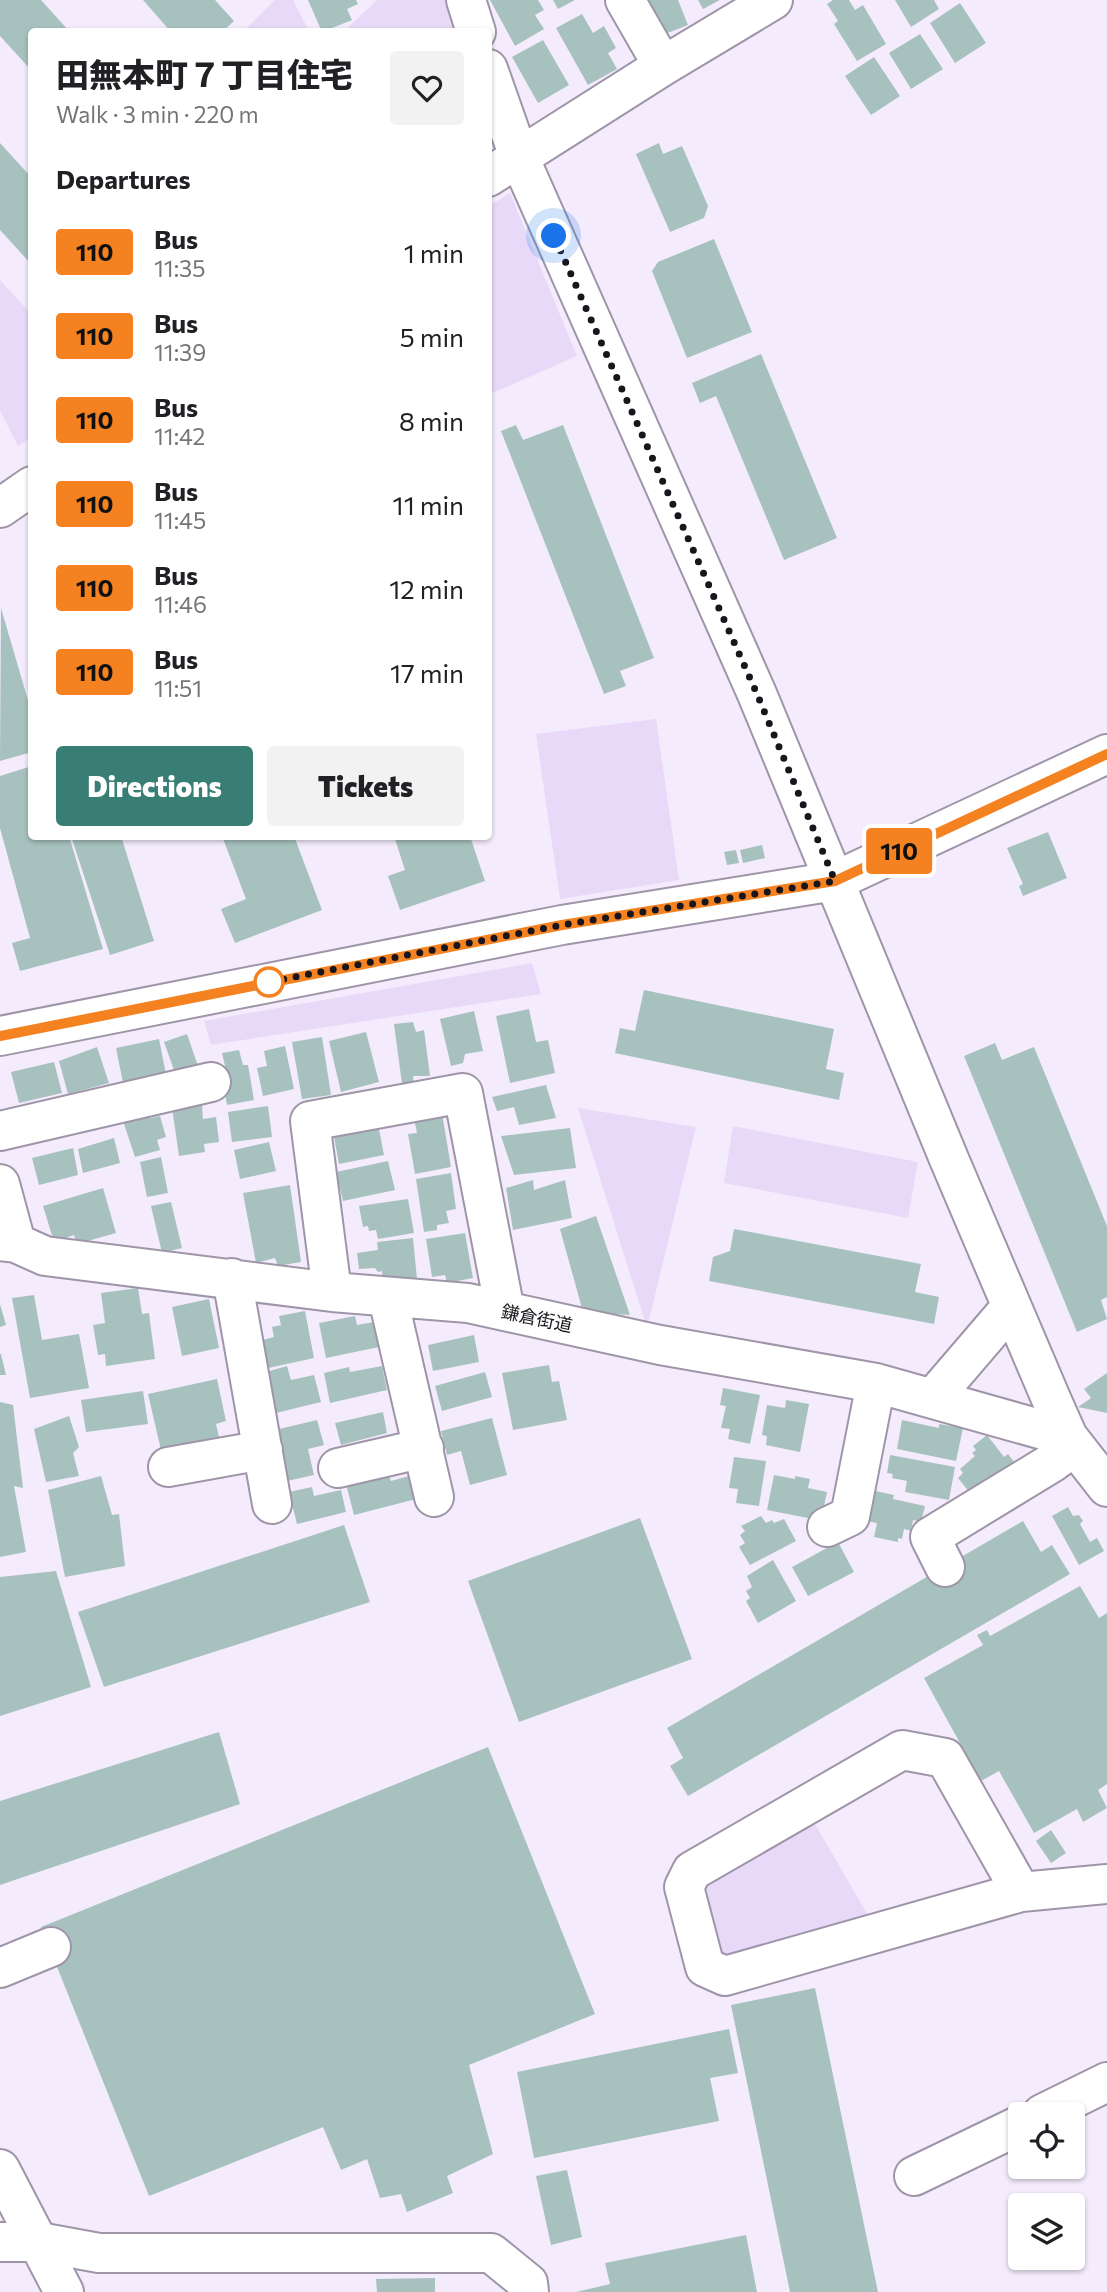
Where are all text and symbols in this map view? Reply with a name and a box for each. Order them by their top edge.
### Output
button: heart [390,51,464,125]
text: 田無本町７丁目住宅 [56,53,353,94]
text: Walk · 3 min · 220 m [56,100,259,128]
text: Departures [56,163,191,194]
your location [536,218,571,253]
text: Bus [154,223,198,254]
text: 110 [76,237,113,266]
text: 1 min [404,237,464,268]
text: 11:35 [154,254,205,282]
text: Bus [154,307,198,338]
text: 110 [76,321,113,350]
text: 5 min [400,321,464,352]
text: 11:39 [154,338,206,366]
text: Bus [154,391,198,422]
text: 110 [76,405,113,434]
text: 8 min [399,405,464,436]
text: 11:42 [154,422,205,450]
text: Bus [154,475,198,506]
text: 110 [76,489,113,518]
text: 11 min [393,489,464,520]
text: 11:45 [154,506,206,534]
text: Bus [154,559,198,590]
text: 110 [76,573,113,602]
text: 12 min [389,573,464,604]
text: 11:46 [154,590,207,618]
text: Bus [154,643,198,674]
text: 110 [76,657,113,686]
text: 17 min [390,657,464,688]
text: 11:51 [154,674,202,702]
button: Directions [56,746,253,826]
button: Tickets [267,746,464,826]
line badge: 110 [859,828,939,874]
text: 110 [880,836,918,865]
unlabelled marker [254,967,284,997]
street label: 鎌倉街道 [499,1300,575,1336]
map controls [1008,2102,1085,2270]
button: locate [1008,2102,1085,2179]
button: layers [1008,2193,1085,2270]

